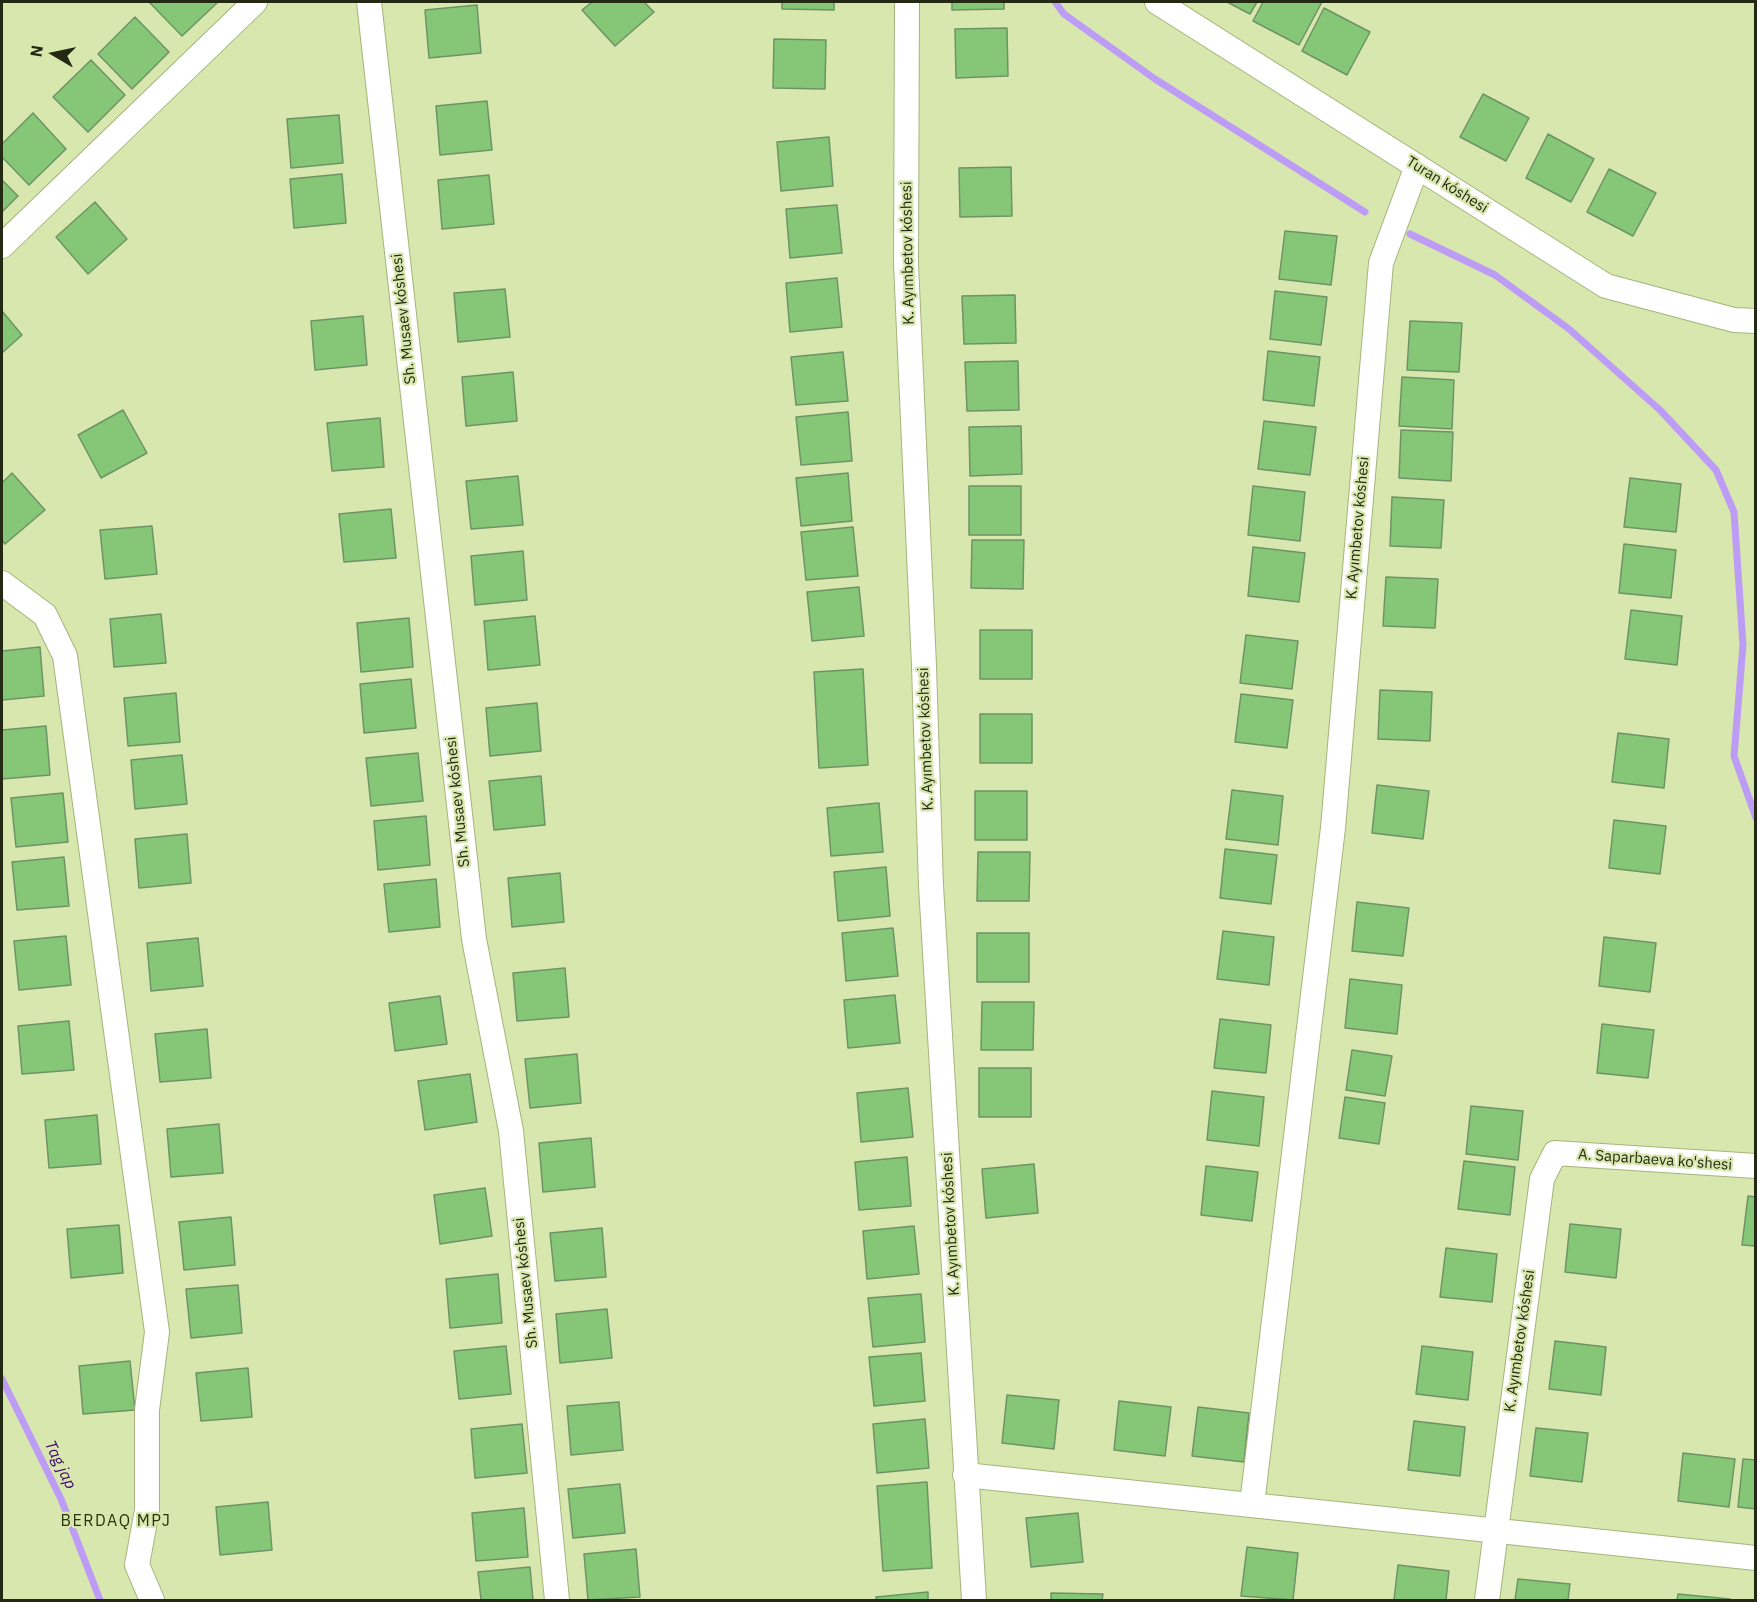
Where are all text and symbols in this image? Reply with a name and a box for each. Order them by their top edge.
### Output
north arrow [24,24,84,84]
text: N [25,44,47,58]
street label: Turan kóshesi [1403,153,1491,217]
street label: K. Ayımbetov kóshesi [898,181,918,325]
street label: Sh. Musaev kóshesi [388,253,420,385]
street label: K. Ayımbetov kóshesi [1343,456,1373,600]
street label: K. Ayımbetov kóshesi [915,667,937,811]
street label: Sh. Musaev kóshesi [442,736,474,868]
street label: A. Saparbaeva ko'shesi [1577,1146,1733,1174]
street label: K. Ayımbetov kóshesi [938,1152,964,1296]
street label: Sh. Musaev kóshesi [510,1217,542,1349]
street label: K. Ayımbetov kóshesi [1501,1269,1539,1413]
water label: Tag jap [40,1438,80,1492]
district label: BERDAQ MPJ [61,1511,171,1531]

